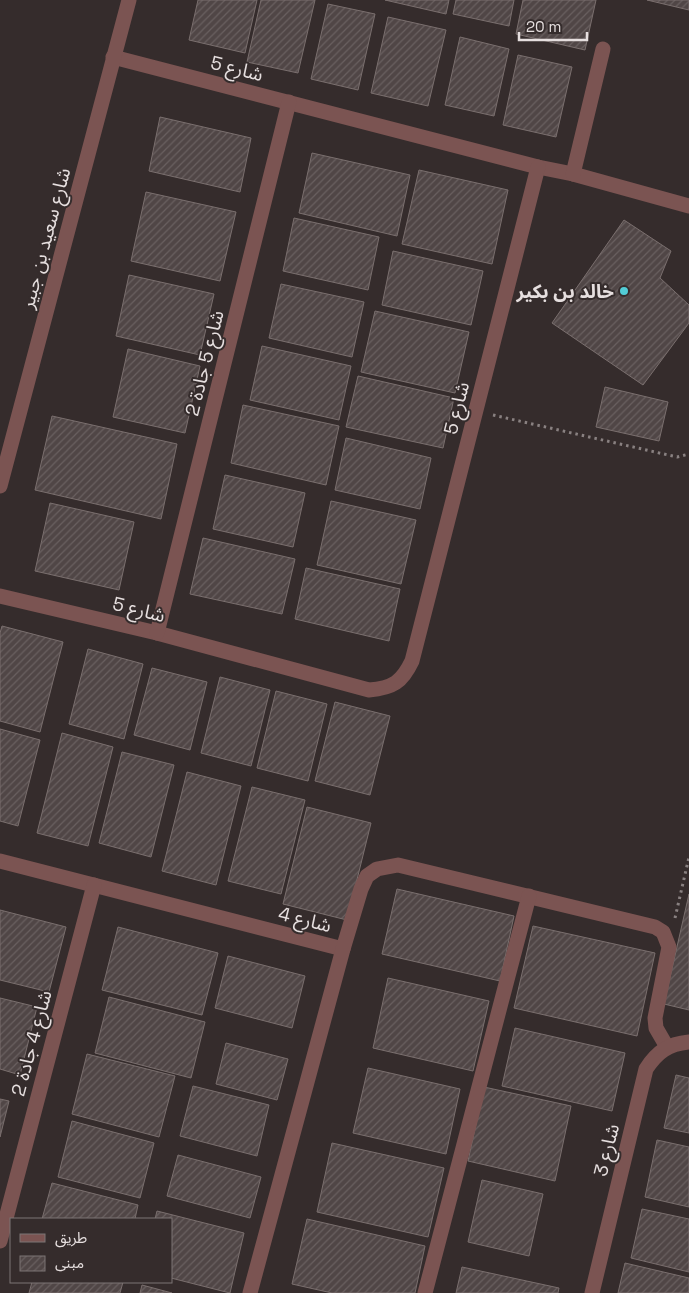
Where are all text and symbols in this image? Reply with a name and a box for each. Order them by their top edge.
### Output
scale bar [519,10,586,42]
text: 20 m [526,17,561,36]
street label: شارع 5 [208,50,266,88]
street label: شارع سعيد بن جبير [14,165,77,313]
place label: خالد بن بكير [516,279,614,304]
marker: خالد بن بكير [618,285,630,297]
street label: شارع 5 جادة 2 [179,308,231,419]
street label: شارع 5 [438,379,476,437]
street label: شارع 5 [110,591,168,629]
street label: شارع 4 [276,901,334,939]
street label: شارع 4 جادة 2 [5,987,59,1099]
street label: شارع 3 [588,1121,626,1179]
legend [10,1218,172,1283]
text: طريق [55,1228,87,1248]
text: مبنى [55,1253,84,1272]

